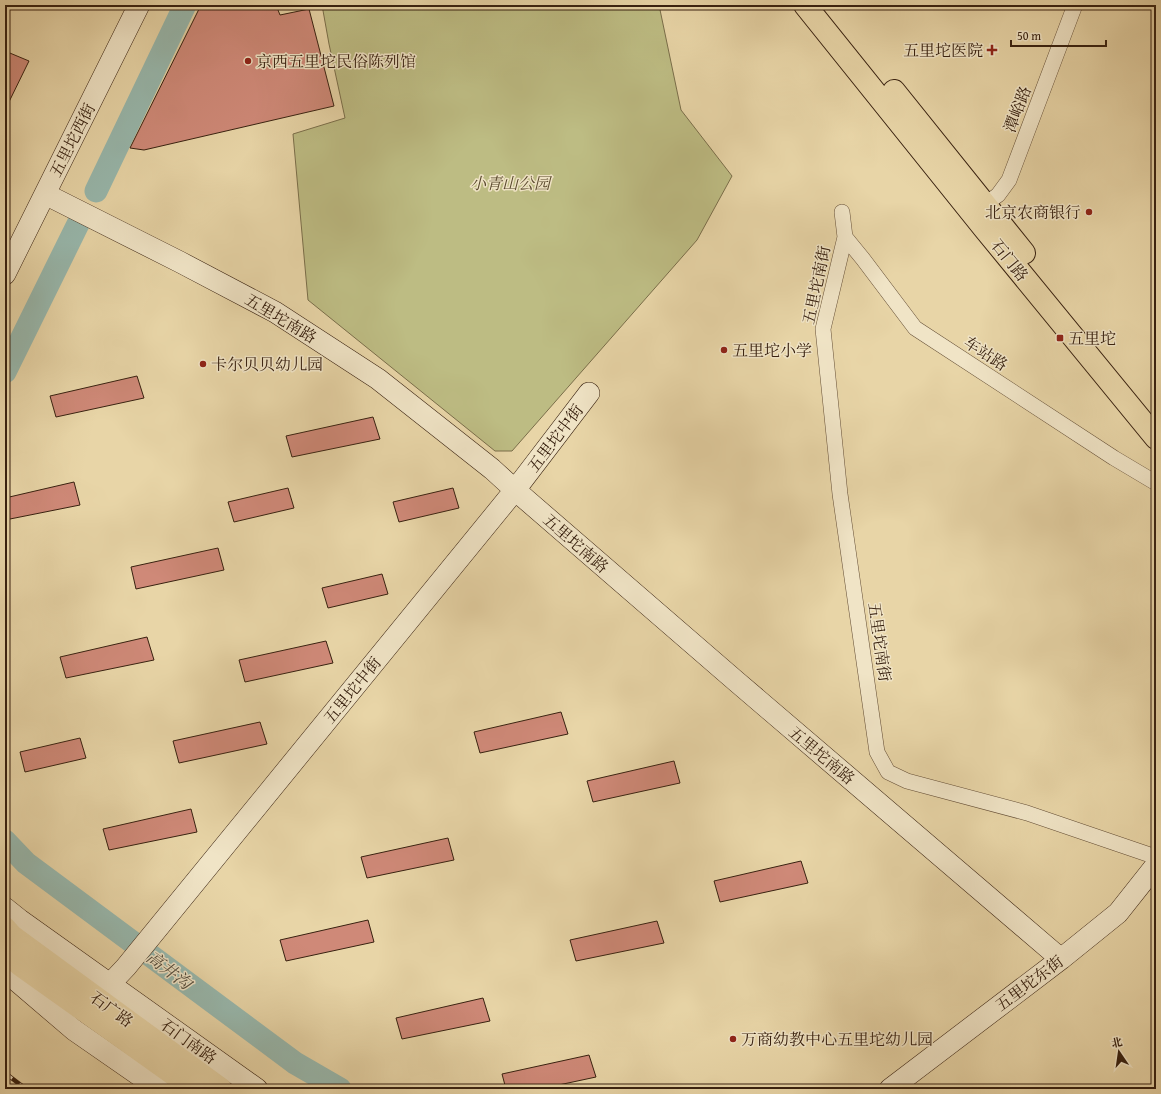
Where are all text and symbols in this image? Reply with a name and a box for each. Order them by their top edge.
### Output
scale bar [1011,22,1106,48]
text: 50 m [1017,27,1041,44]
place label: 五里坨医院 [903,38,983,62]
marker: 五里坨医院 [986,44,998,56]
place label: 京西五里坨民俗陈列馆 [256,49,416,73]
marker: 京西五里坨民俗陈列馆 [243,56,253,66]
street label: 潭峪路 [997,82,1037,136]
street label: 五里坨西街 [43,99,101,181]
park label: 小青山公园 [470,171,553,195]
place label: 北京农商银行 [985,200,1081,224]
marker: 北京农商银行 [1084,207,1094,217]
street label: 石门路 [986,234,1034,286]
street label: 五里坨南街 [796,243,836,327]
street label: 五里坨南路 [241,287,321,349]
place label: 五里坨 [1068,326,1116,350]
street label: 车站路 [959,330,1013,376]
marker: 五里坨 [1055,333,1065,343]
place label: 五里坨小学 [732,338,812,362]
marker: 五里坨小学 [719,345,729,355]
place label: 卡尔贝贝幼儿园 [211,352,323,376]
marker: 卡尔贝贝幼儿园 [198,359,208,369]
street label: 五里坨中街 [521,399,589,477]
street label: 五里坨南路 [538,508,614,578]
street label: 五里坨南街 [863,601,897,683]
street label: 五里坨中街 [317,651,387,729]
street label: 五里坨南路 [784,720,860,790]
water label: 高井沟 [141,944,200,997]
street label: 五里坨东街 [990,949,1068,1017]
street label: 石广路 [86,985,138,1033]
street label: 石门南路 [156,1012,222,1070]
place label: 万商幼教中心五里坨幼儿园 [741,1027,933,1051]
north arrow [1099,1032,1139,1072]
text: 北 [1110,1033,1124,1051]
marker: 万商幼教中心五里坨幼儿园 [728,1034,738,1044]

